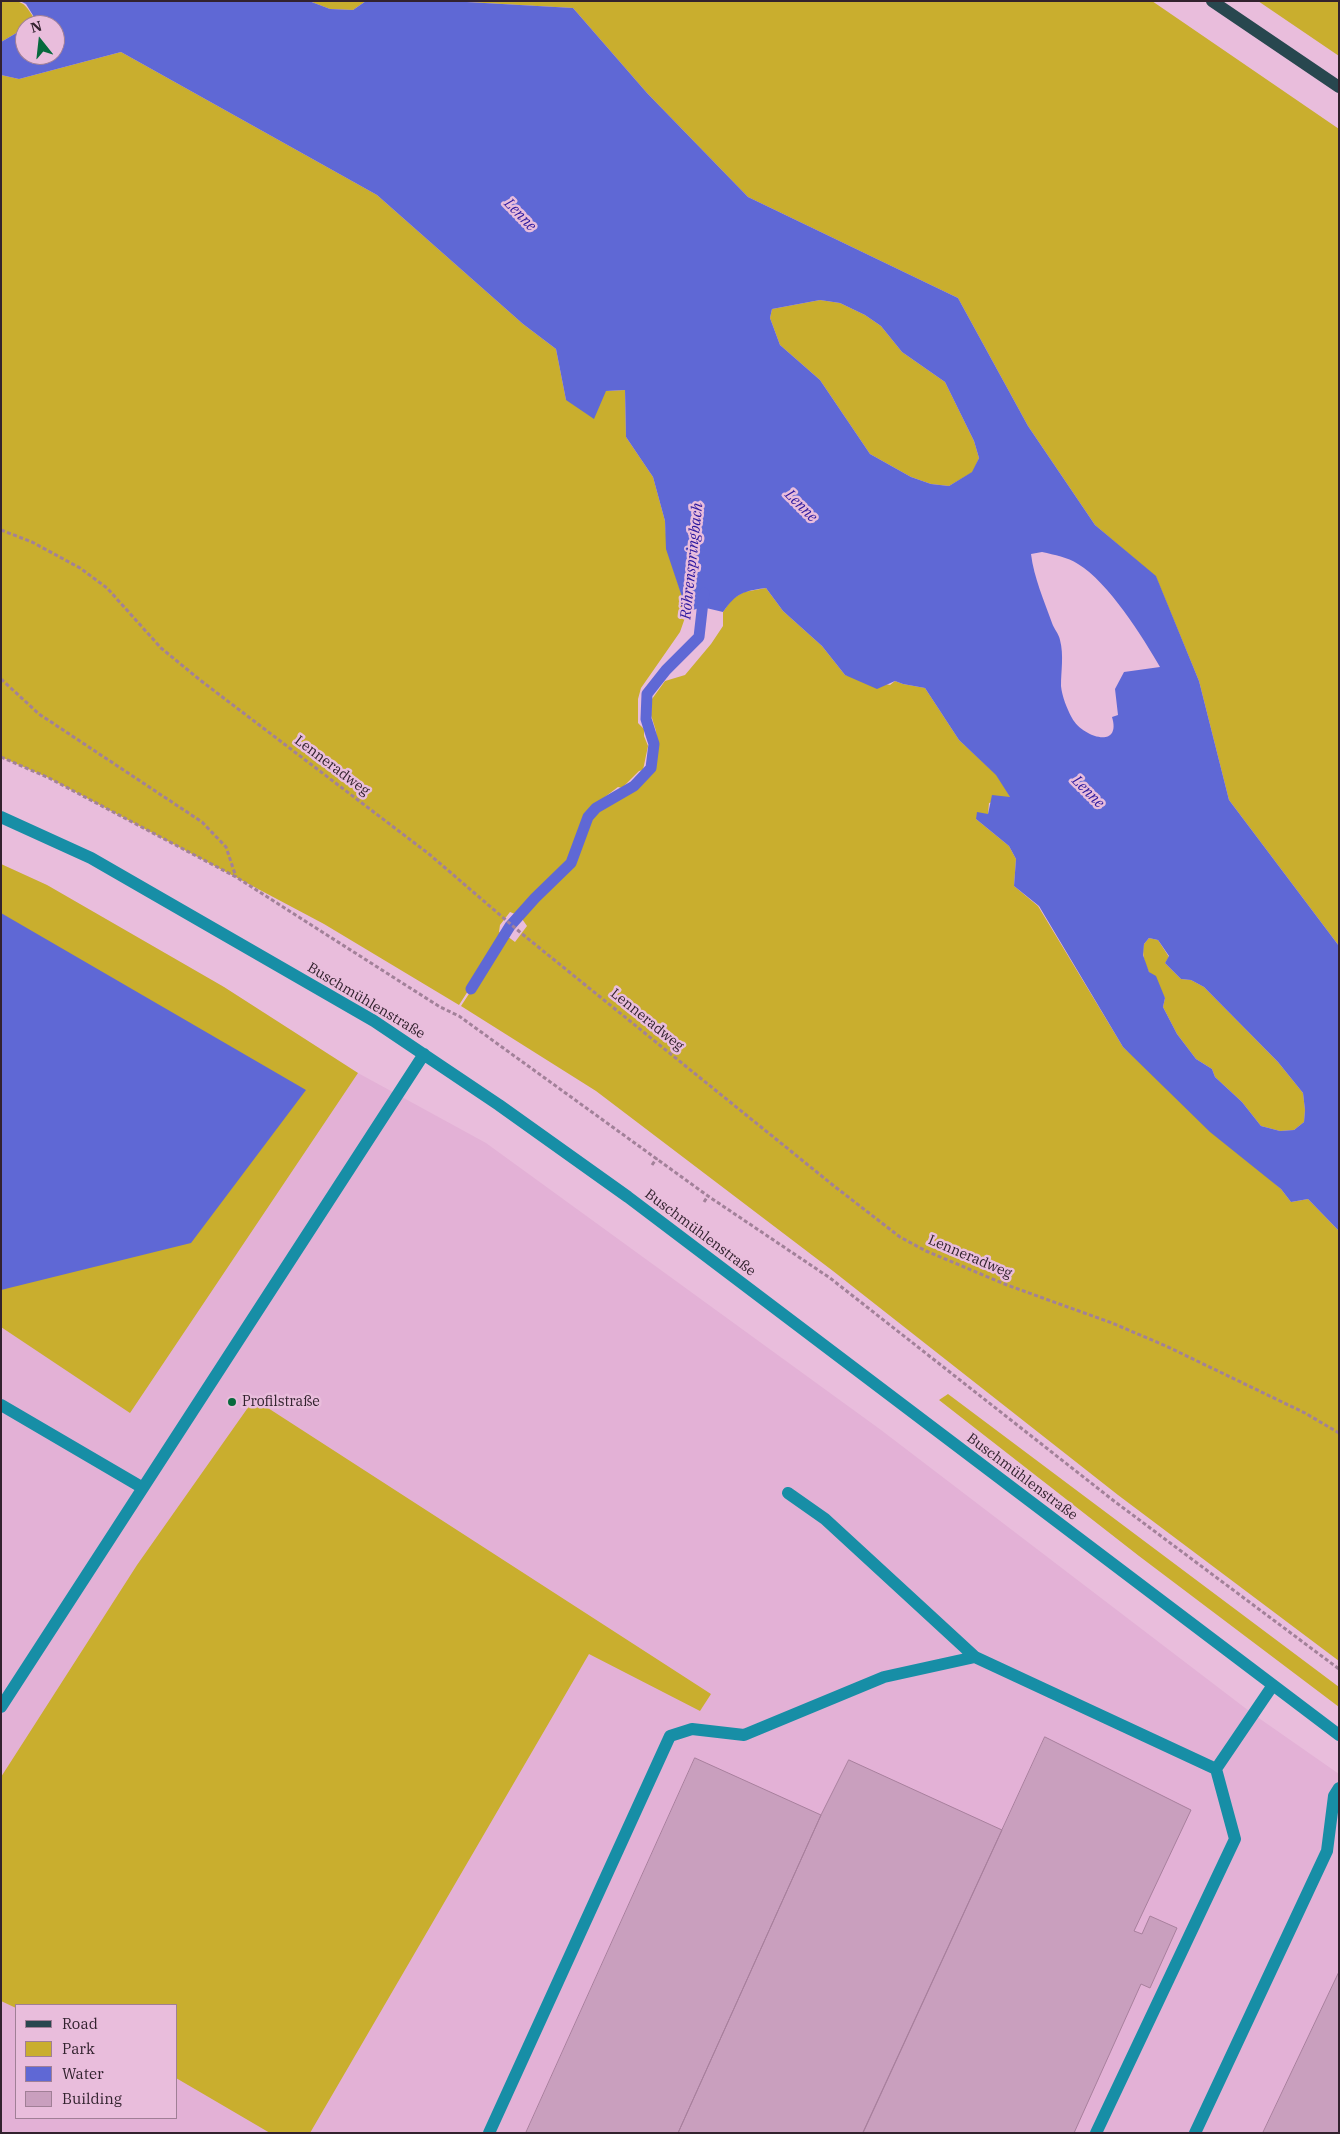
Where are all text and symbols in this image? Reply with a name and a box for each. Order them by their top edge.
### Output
north arrow [15,15,65,65]
text: N [28,16,44,37]
water label: Lenne [500,195,540,235]
water label: Lenne [781,486,821,526]
water label: Röhrenspringbach [677,502,707,620]
street label: Lenneradweg [291,732,373,800]
water label: Lenne [1068,772,1108,812]
street label: Buschmühlenstraße [304,959,428,1043]
street label: Lenneradweg [607,985,687,1055]
street label: Buschmühlenstraße [641,1186,759,1280]
street label: Lenneradweg [926,1232,1014,1282]
place label: Profilstraße [242,1394,320,1410]
marker: Profilstraße [226,1396,238,1408]
street label: Buschmühlenstraße [963,1430,1081,1524]
legend [15,2004,178,2119]
text: Road [62,2014,98,2033]
text: Park [62,2039,95,2058]
text: Water [62,2064,104,2083]
text: Building [62,2089,122,2108]

